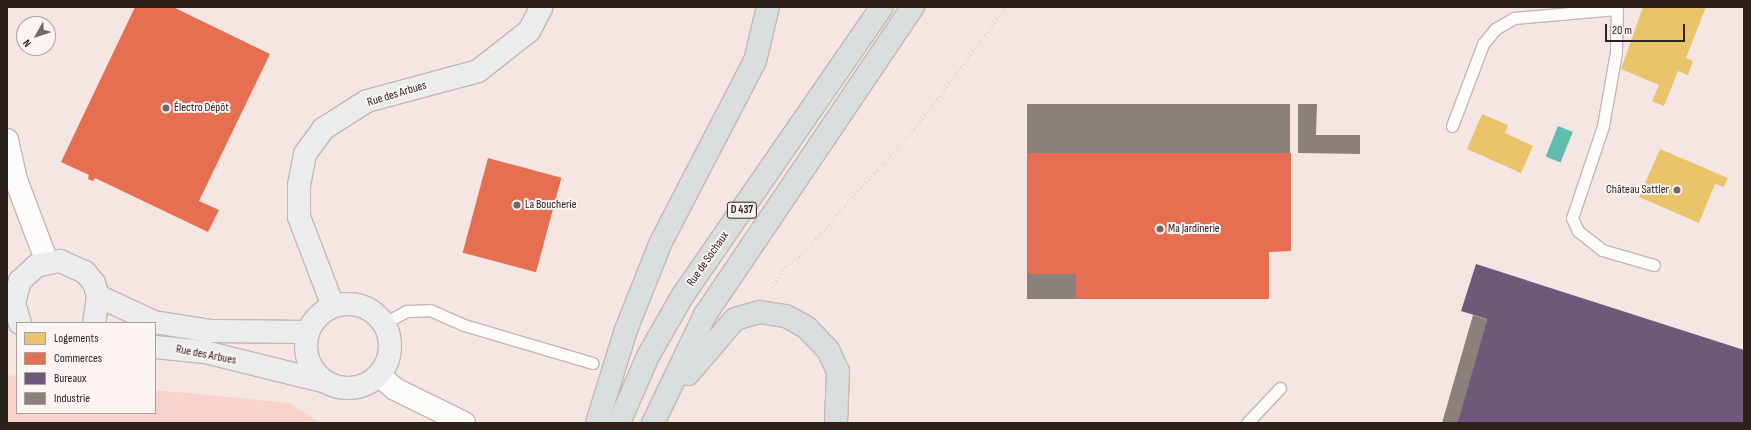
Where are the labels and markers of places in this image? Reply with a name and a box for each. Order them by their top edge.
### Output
place label: Électro Dépôt [174,101,229,115]
marker: Électro Dépôt [161,103,171,113]
place label: Château Sattler [1606,183,1669,197]
marker: Château Sattler [1672,185,1682,195]
place label: La Boucherie [525,198,577,212]
marker: La Boucherie [512,200,522,210]
place label: Ma Jardinerie [1168,222,1220,236]
marker: Ma Jardinerie [1155,224,1165,234]

